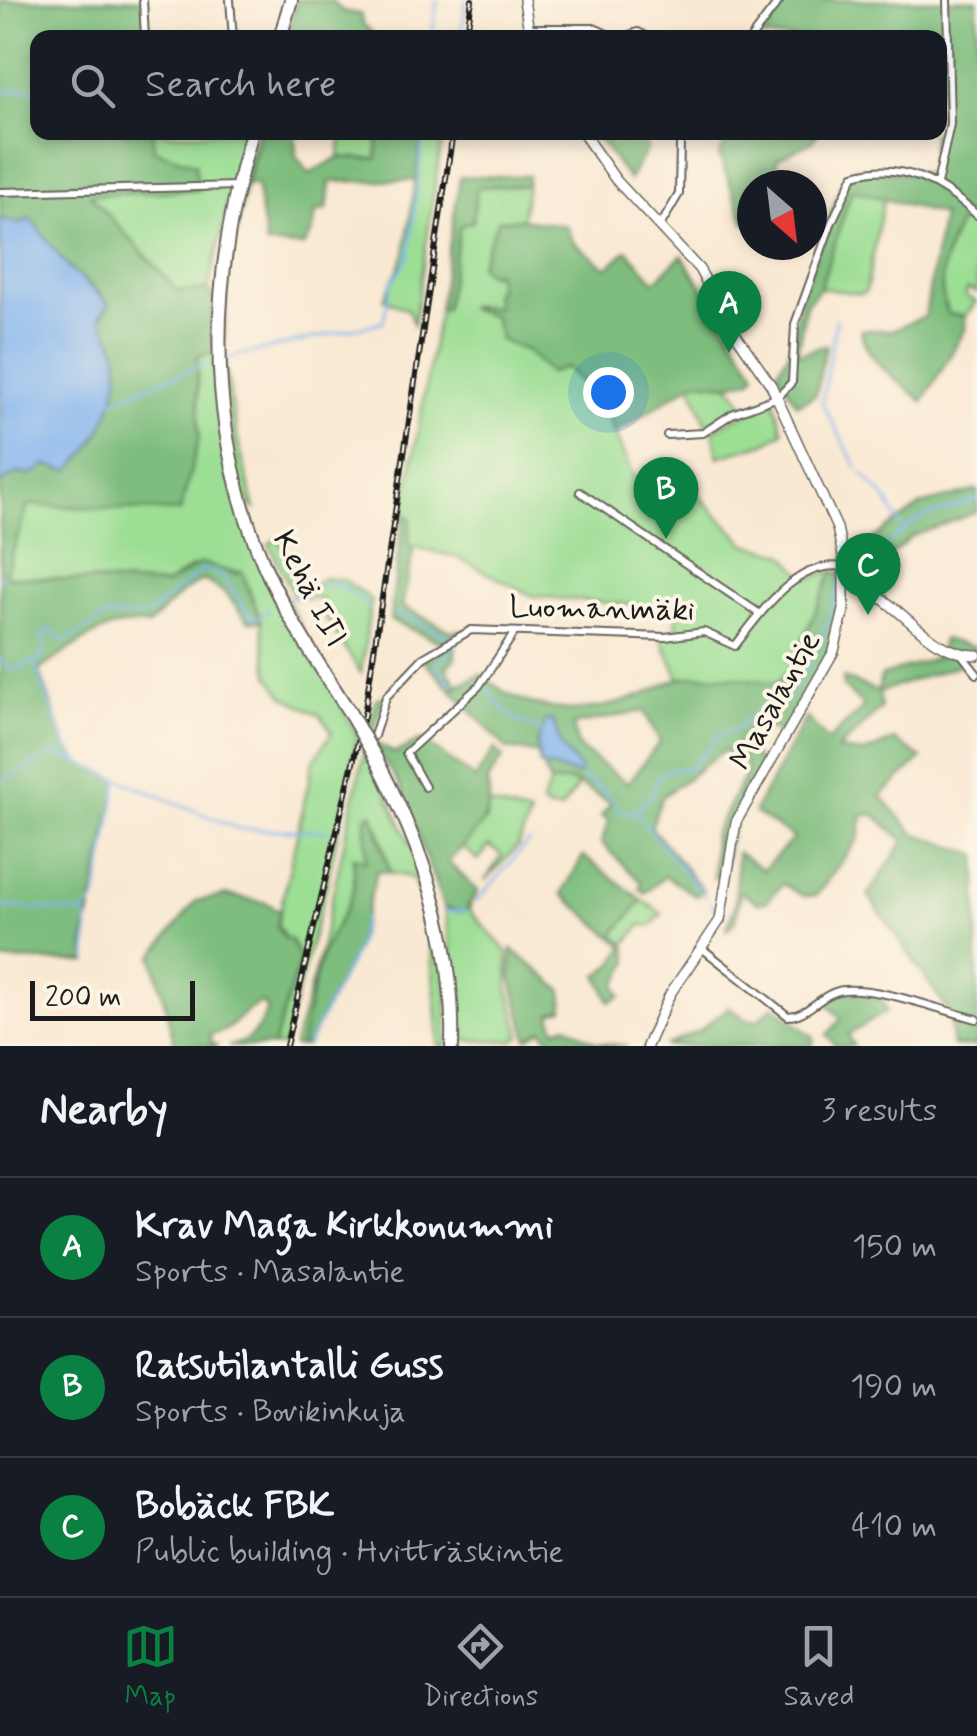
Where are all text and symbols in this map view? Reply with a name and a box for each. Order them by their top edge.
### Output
search box [30,30,947,140]
icon: search [65,58,120,113]
text: Search here [145,61,336,110]
north arrow [737,170,827,260]
pin: A [696,270,762,353]
your location [583,367,634,418]
pin: B [634,456,698,539]
street label: Kehä III [262,524,356,654]
pin: C [836,532,900,615]
street label: Luomanmäki [509,586,695,632]
street label: Masalantie [720,624,831,778]
scale bar [30,976,195,1020]
text: 200 m [45,980,121,1017]
text: Nearby [40,1084,168,1139]
text: 3 results [821,1090,937,1132]
text: Krav Maga Kirkkonummi [135,1202,553,1251]
text: A [62,1226,83,1268]
text: 150 m [852,1226,937,1268]
text: Sports · Masalantie [135,1251,405,1293]
text: Ratsutilantalli Guss [135,1342,444,1391]
text: B [62,1366,83,1408]
text: 190 m [850,1366,937,1408]
text: Sports · Bovikinkuja [135,1391,406,1433]
text: Bobäck FBK [135,1482,334,1531]
text: C [61,1506,84,1548]
text: 410 m [851,1506,937,1548]
text: Public building · Hvitträskintie [135,1531,564,1573]
tab: Map [123,1619,178,1716]
tab: Directions [423,1619,538,1716]
tab: Saved [784,1619,854,1716]

